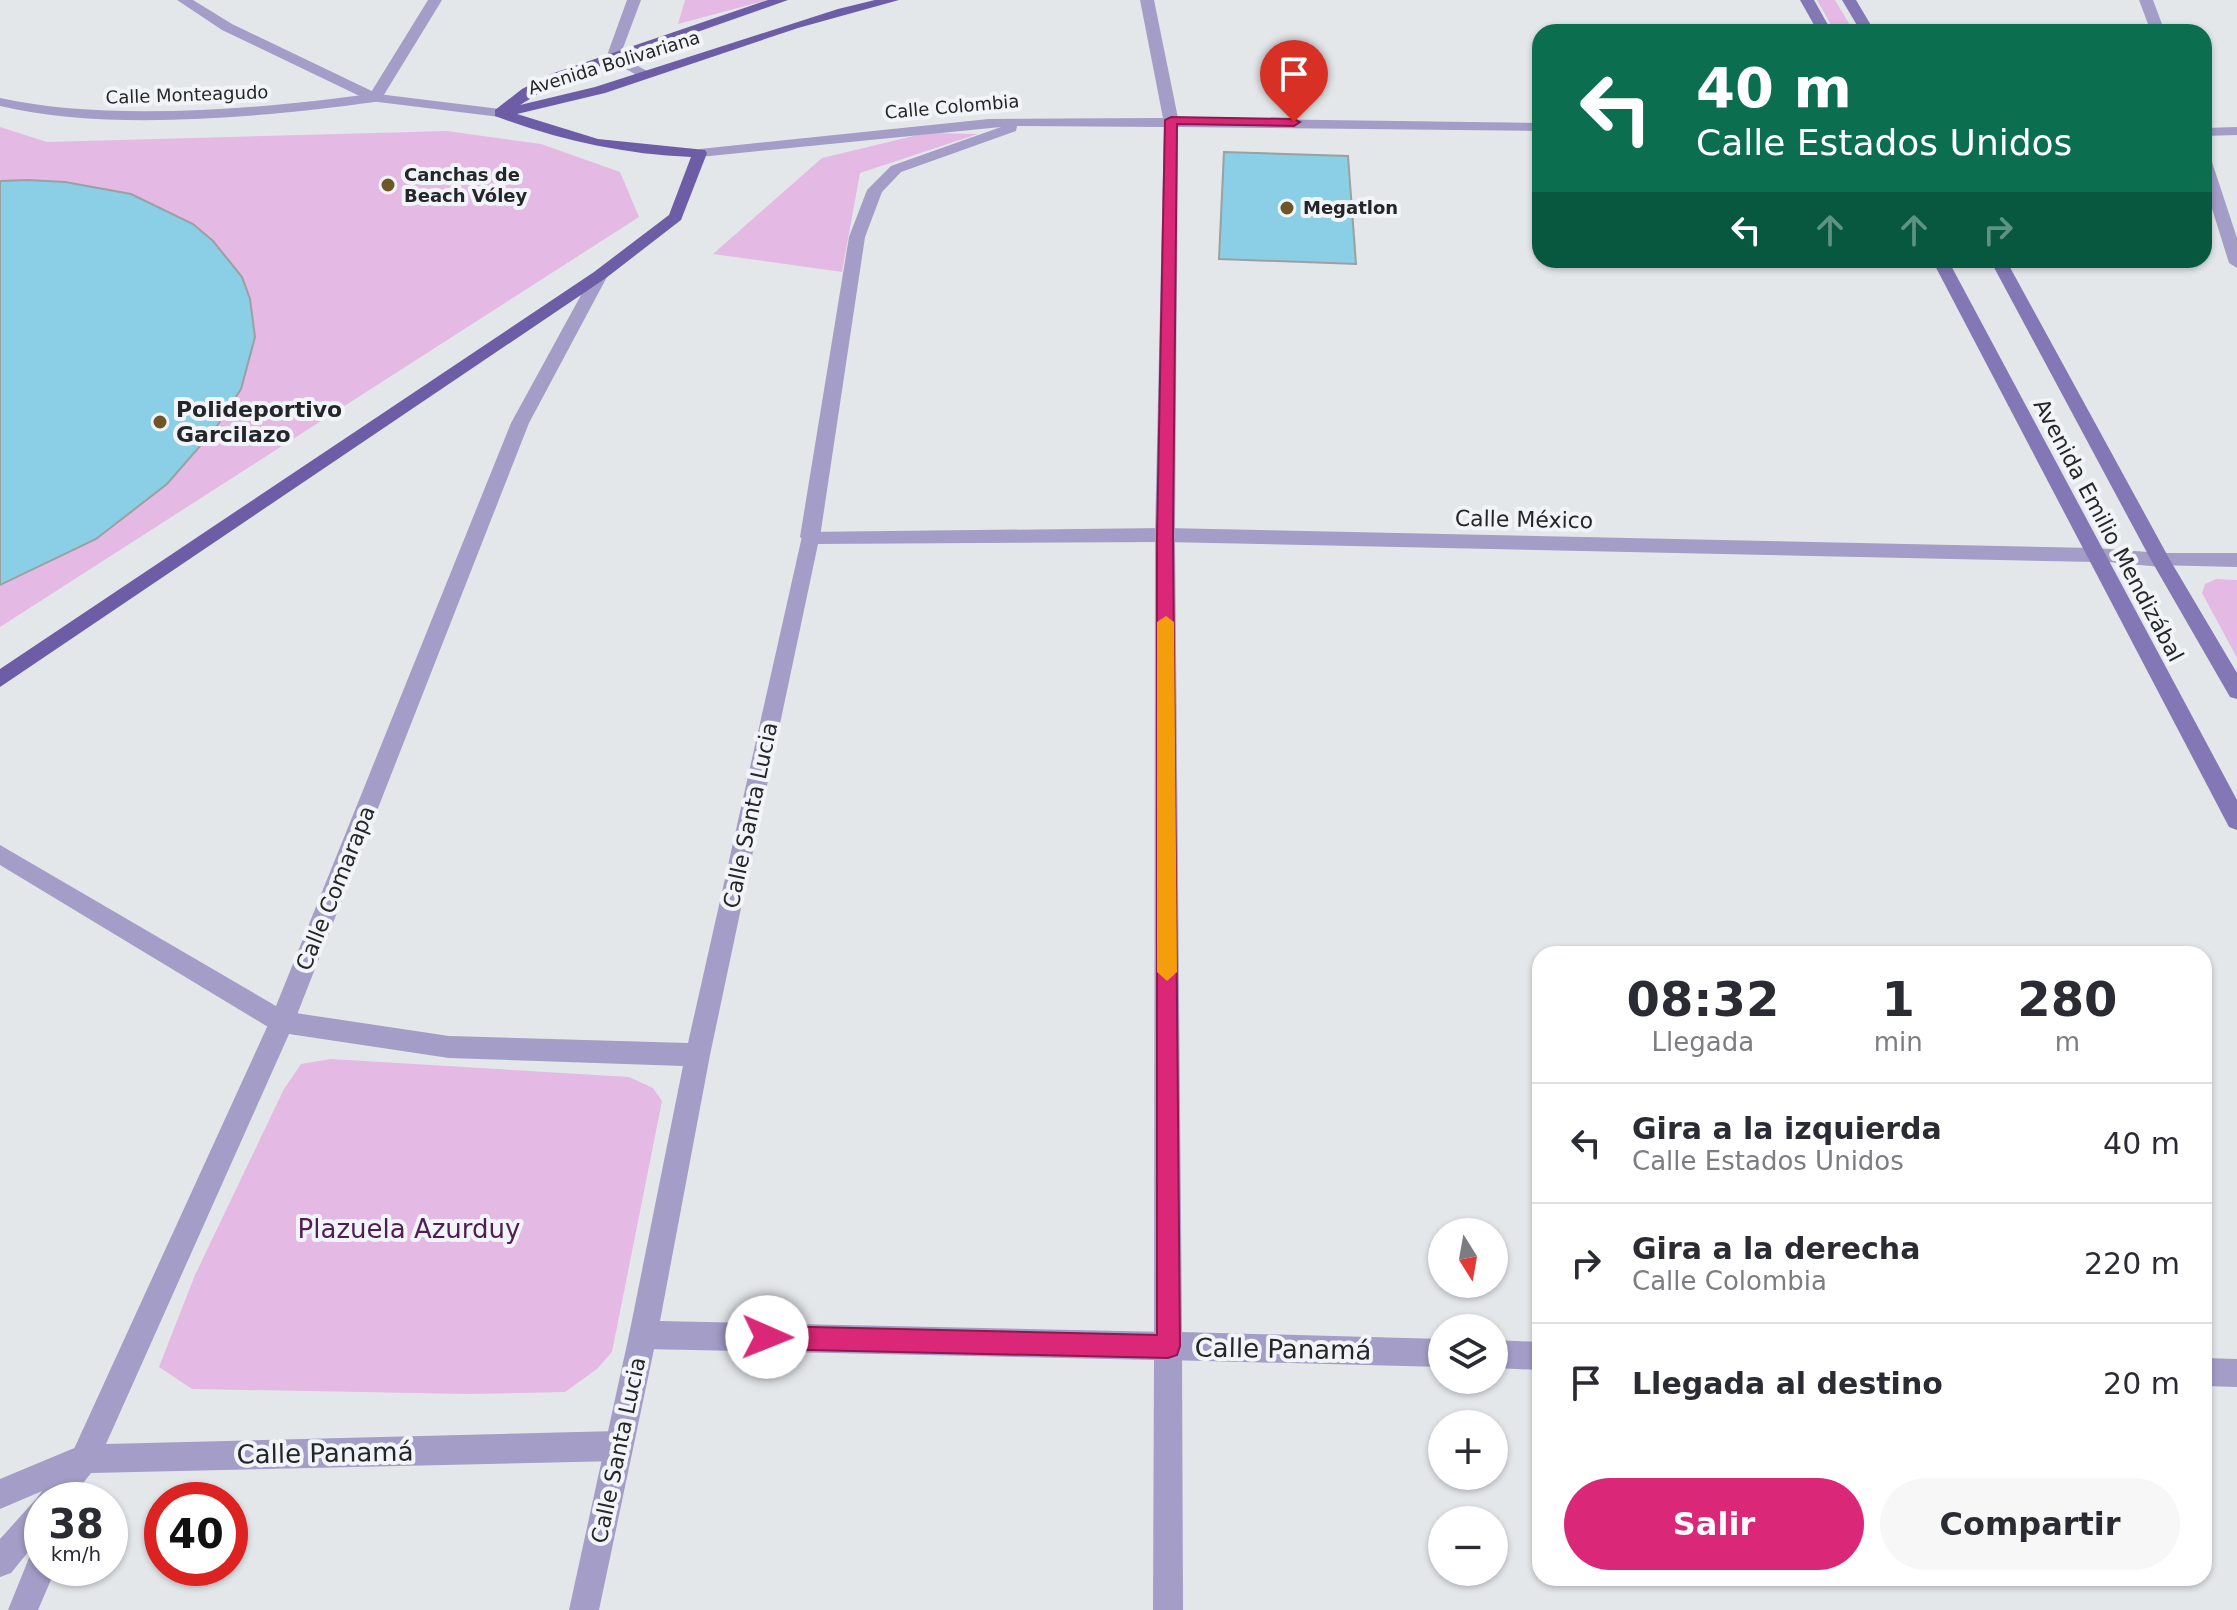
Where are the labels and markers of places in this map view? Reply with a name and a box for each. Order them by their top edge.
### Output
pin [1260,40,1328,122]
place label: Canchas de Beach Vóley [404,164,528,206]
marker: Canchas de Beach Vóley [379,176,397,194]
place label: Megatlon [1303,197,1398,218]
marker: Megatlon [1278,199,1296,217]
place label: Polideportivo Garcilazo [176,397,342,447]
marker: Polideportivo Garcilazo [151,413,169,431]

